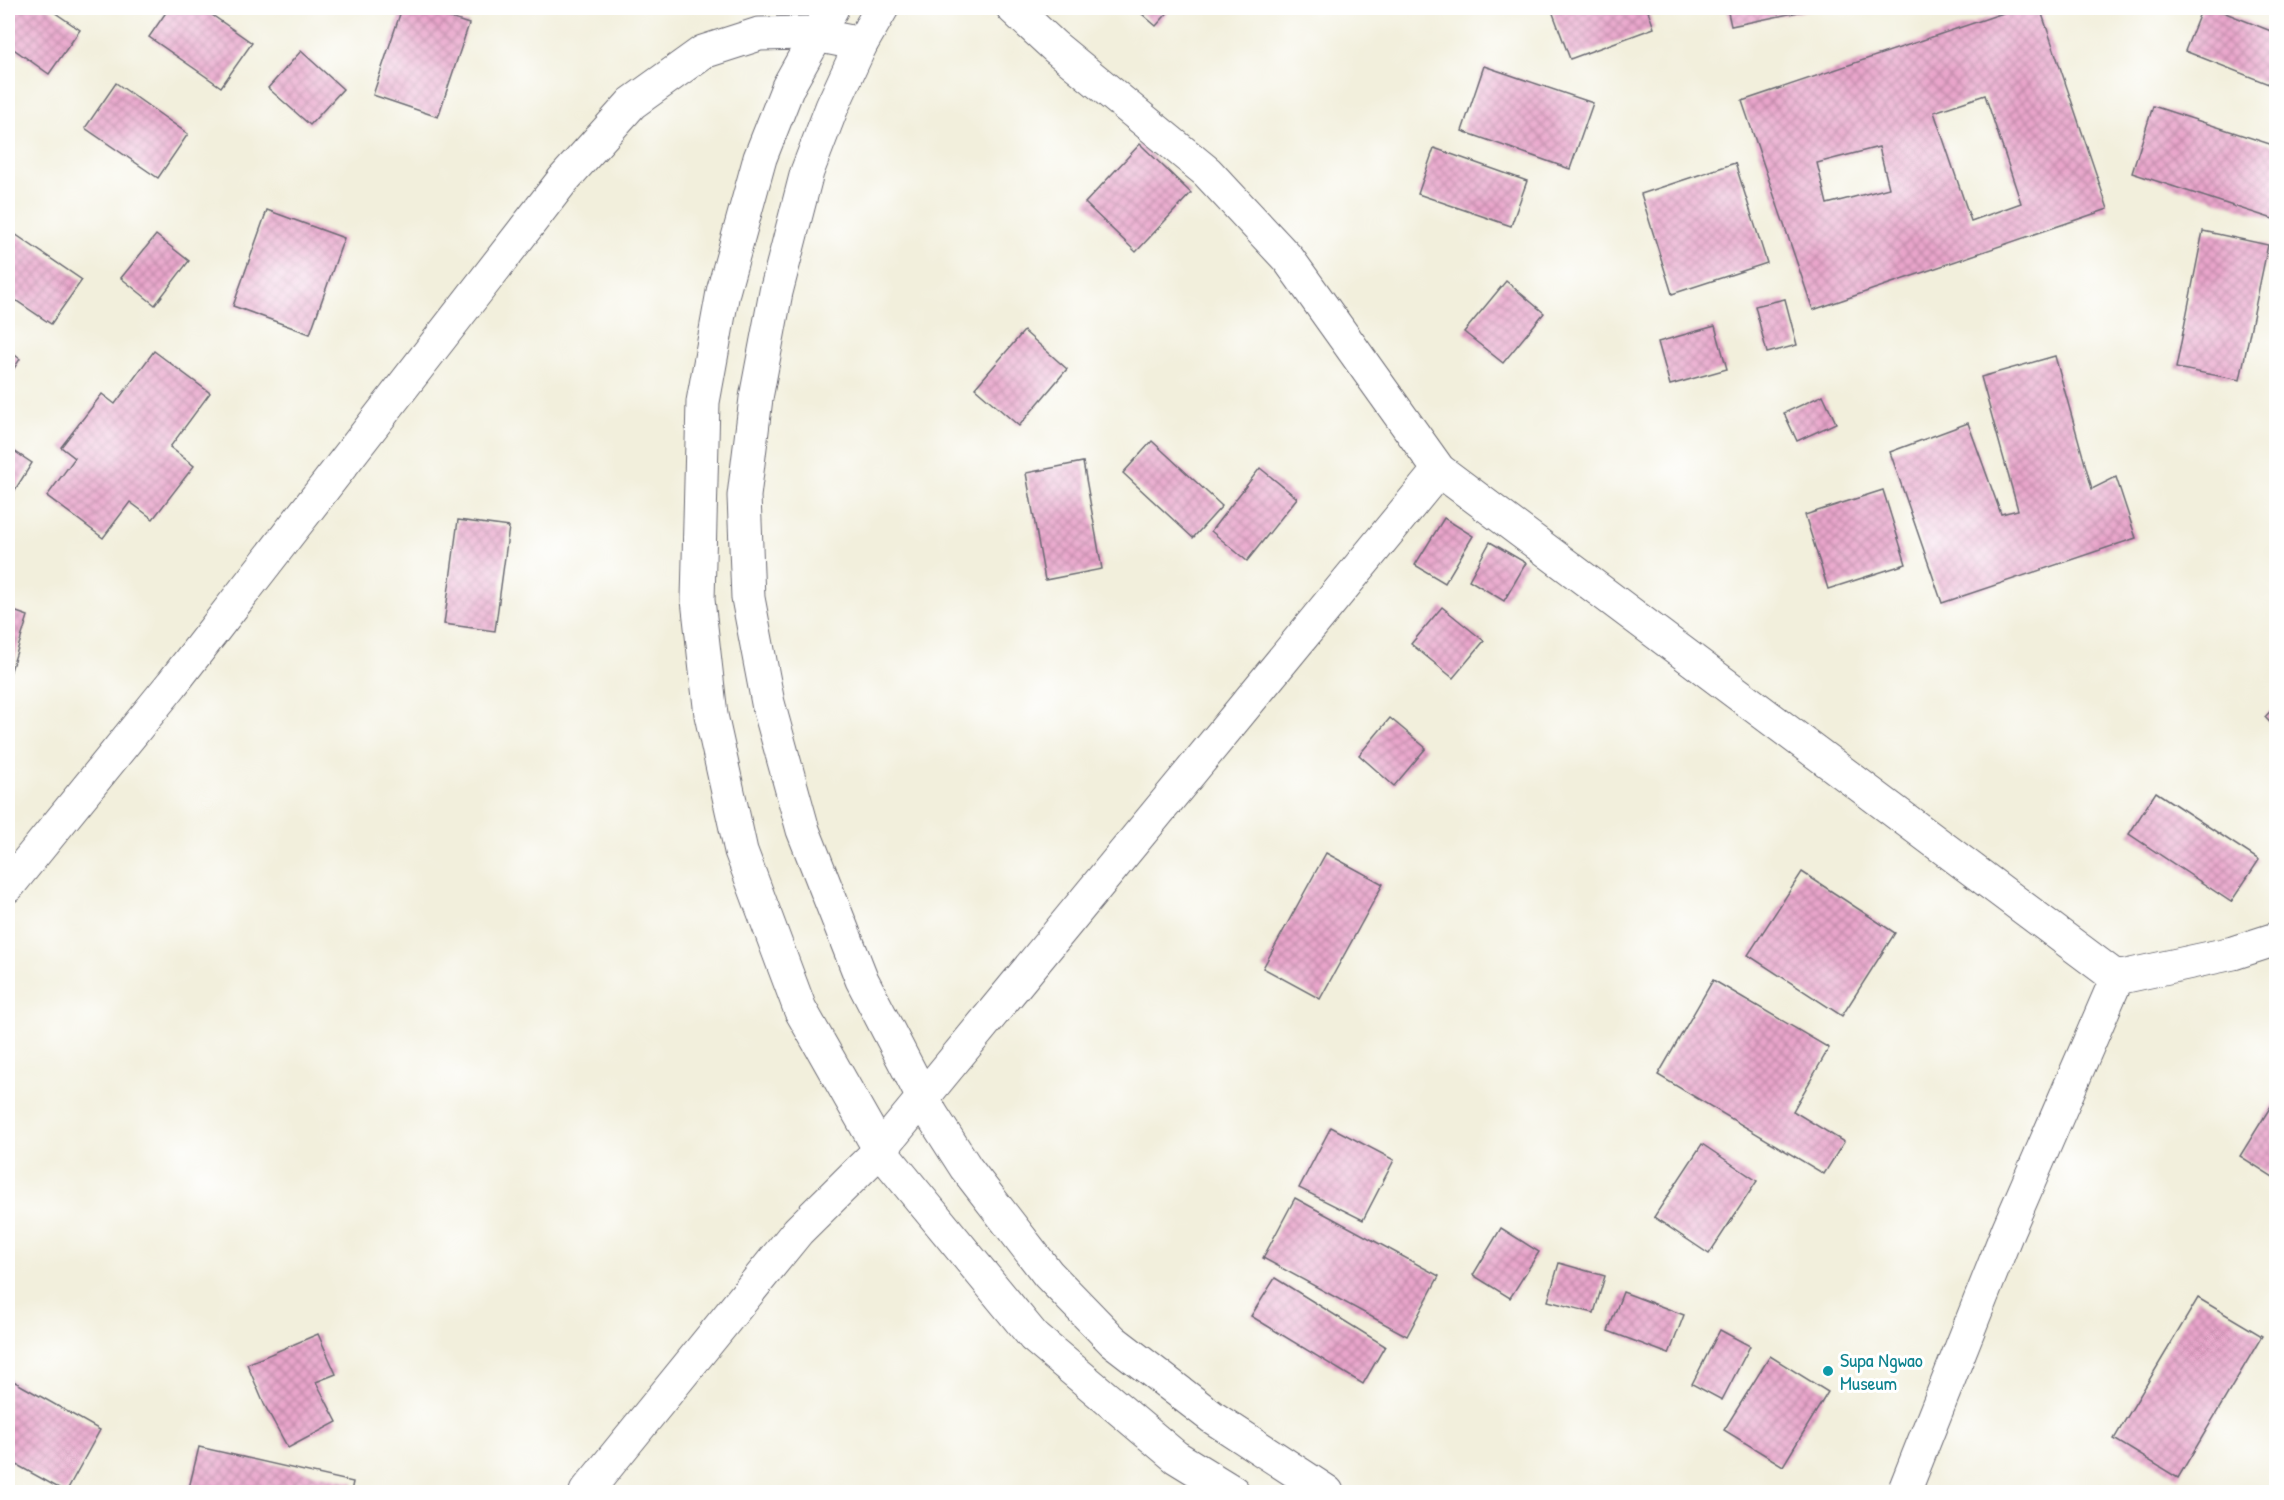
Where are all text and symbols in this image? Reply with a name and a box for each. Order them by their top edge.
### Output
place label: Supa Ngwao Museum [1840,1346,1923,1396]
marker: Supa Ngwao Museum [1821,1364,1835,1378]

